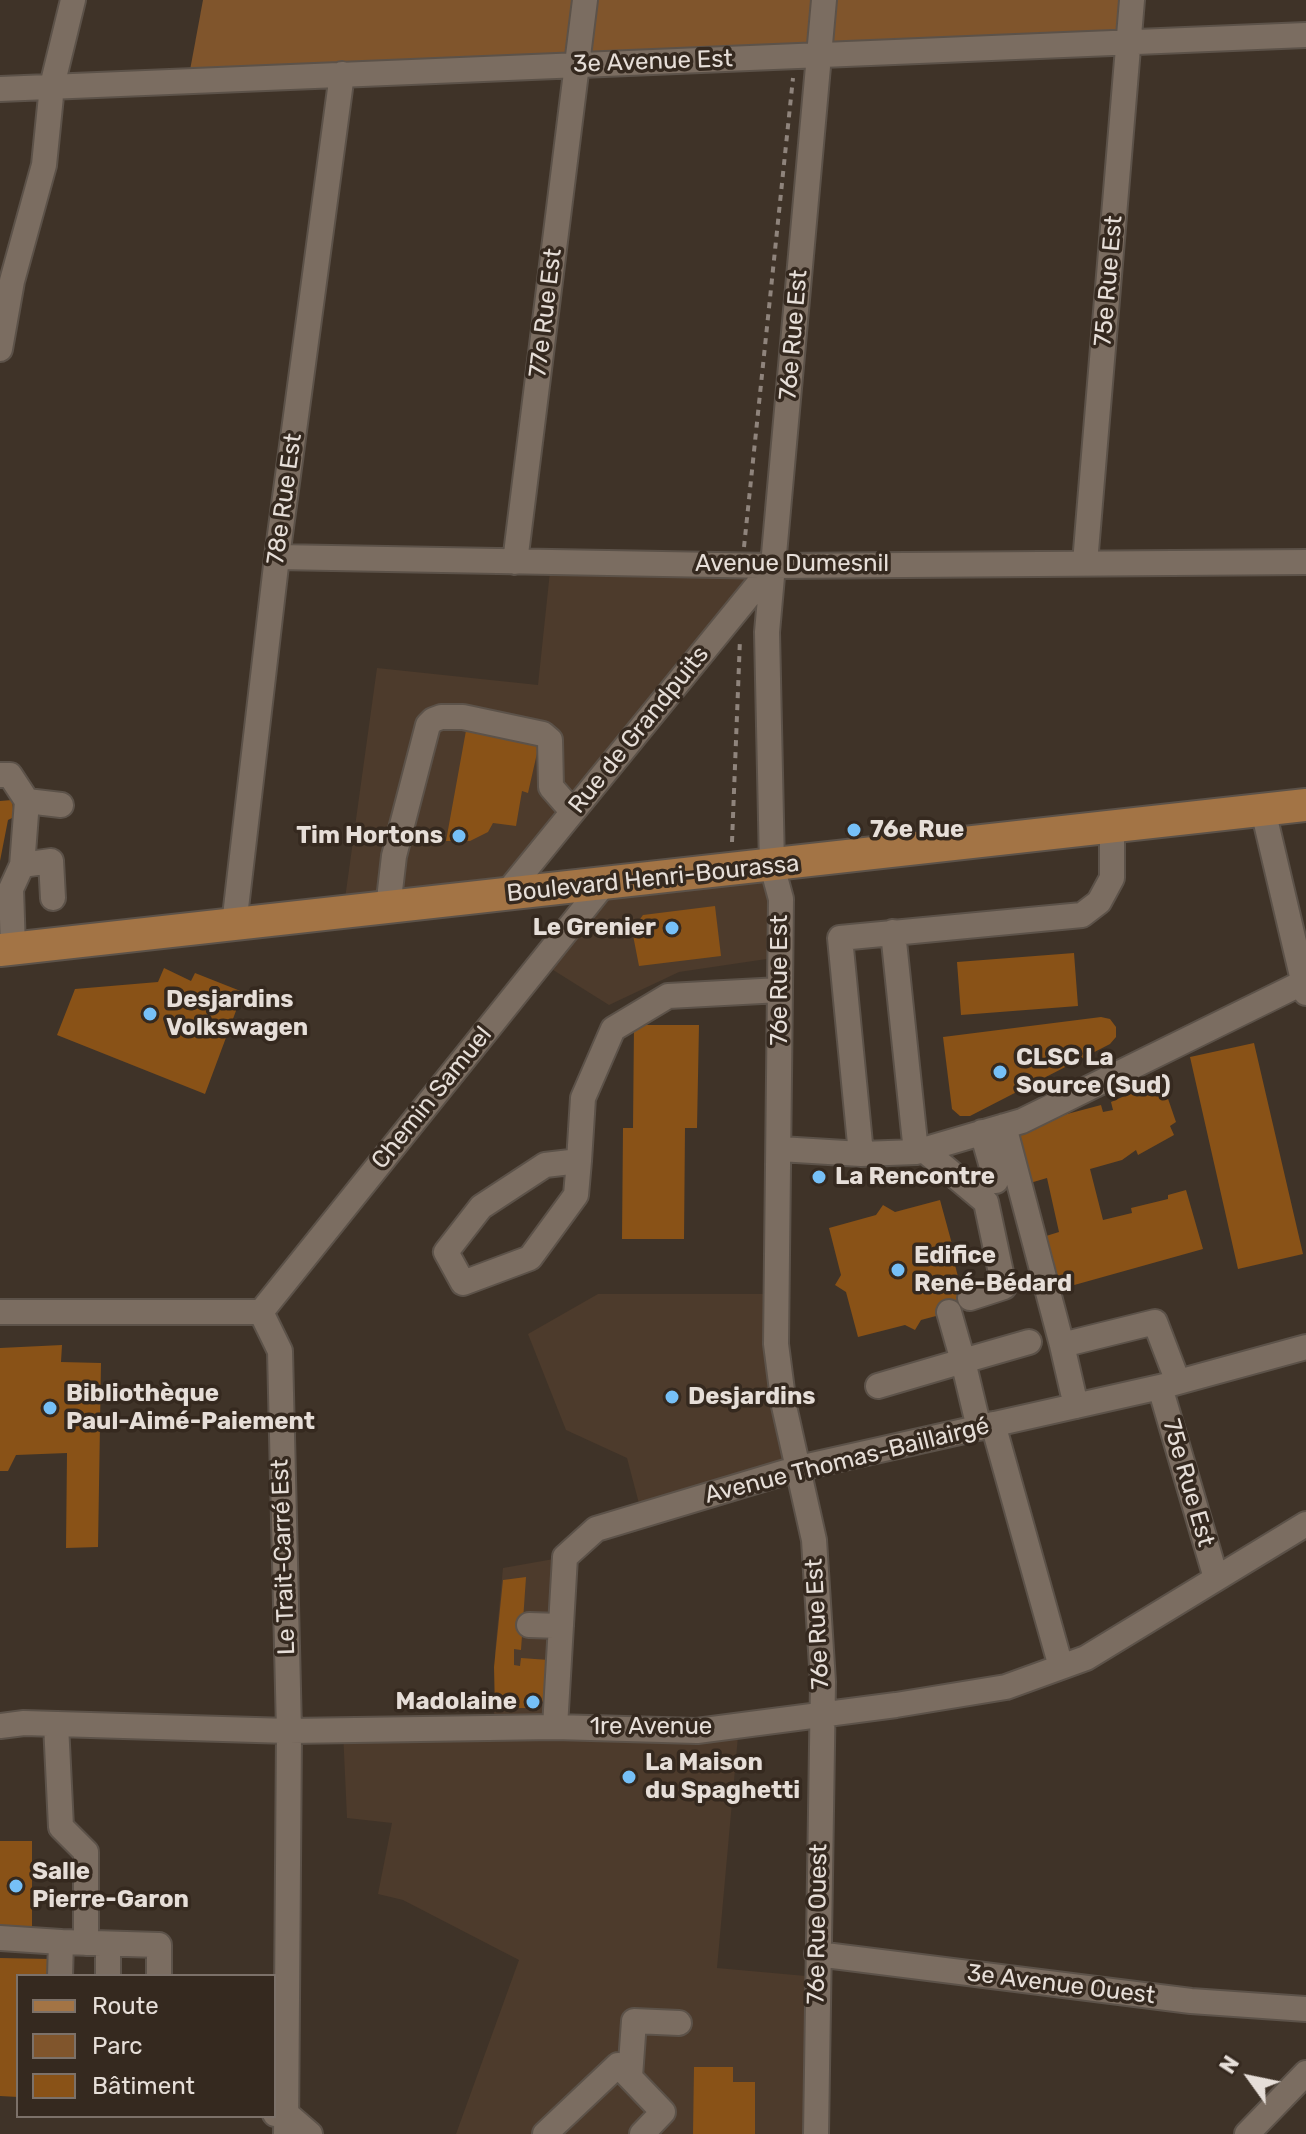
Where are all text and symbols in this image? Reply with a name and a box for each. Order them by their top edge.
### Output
street label: 3e Avenue Est [573,45,733,79]
street label: 75e Rue Est [1089,214,1129,348]
street label: 77e Rue Est [524,247,568,379]
street label: 76e Rue Est [774,268,814,402]
street label: 78e Rue Est [262,431,308,567]
street label: Avenue Dumesnil [695,550,889,578]
street label: Rue de Grandpuits [563,641,715,819]
place label: 76e Rue [870,816,964,844]
marker: 76e Rue [845,821,863,839]
place label: Tim Hortons [296,822,443,850]
marker: Tim Hortons [450,827,468,845]
street label: Boulevard Henri-Bourassa [505,849,801,909]
place label: Le Grenier [533,914,656,942]
street label: 76e Rue Est [766,915,794,1045]
marker: Le Grenier [663,919,681,937]
place label: Desjardins Volkswagen [166,986,308,1042]
marker: Desjardins Volkswagen [141,1005,159,1023]
street label: Chemin Samuel [366,1021,498,1175]
place label: CLSC La Source (Sud) [1016,1044,1171,1100]
marker: CLSC La Source (Sud) [991,1063,1009,1081]
place label: La Rencontre [835,1163,995,1191]
marker: La Rencontre [810,1168,828,1186]
place label: Edifice René-Bédard [914,1242,1072,1298]
marker: Edifice René-Bédard [889,1261,907,1279]
place label: Bibliothèque Paul-Aimé-Paiement [66,1380,315,1436]
place label: Desjardins [688,1383,816,1411]
marker: Desjardins [663,1388,681,1406]
marker: Bibliothèque Paul-Aimé-Paiement [41,1399,59,1417]
street label: Avenue Thomas-Baillairgé [702,1412,992,1510]
street label: 75e Rue Est [1156,1416,1220,1550]
street label: Le Trait-Carré Est [266,1459,302,1655]
street label: 76e Rue Est [800,1558,836,1690]
place label: Madolaine [396,1688,517,1716]
marker: Madolaine [524,1693,542,1711]
street label: 1re Avenue [590,1713,712,1741]
place label: La Maison du Spaghetti [645,1749,800,1805]
marker: La Maison du Spaghetti [620,1768,638,1786]
street label: 76e Rue Ouest [802,1843,834,2005]
place label: Salle Pierre-Garon [32,1858,189,1914]
marker: Salle Pierre-Garon [7,1877,25,1895]
street label: 3e Avenue Ouest [965,1959,1157,2011]
legend [16,1974,276,2118]
text: Route [92,1992,159,2020]
text: Parc [92,2032,143,2060]
north arrow [1210,2038,1290,2118]
text: N [1214,2051,1245,2079]
text: Bâtiment [92,2072,195,2100]

